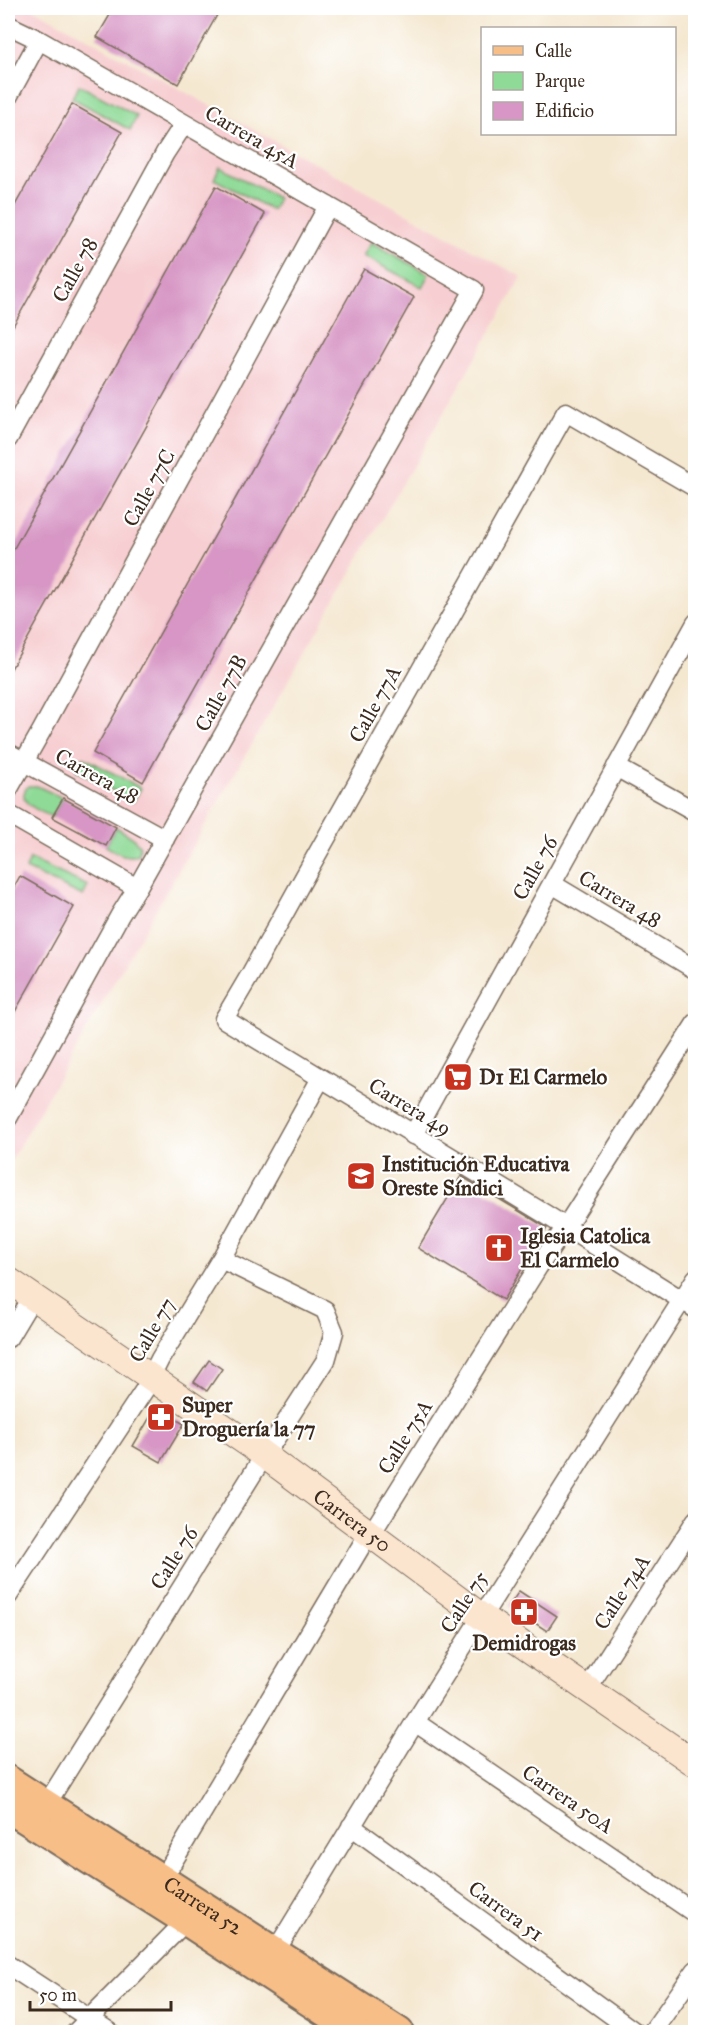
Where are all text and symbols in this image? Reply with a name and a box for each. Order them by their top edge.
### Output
legend [481,27,676,135]
text: Calle [535,40,572,62]
text: Parque [535,70,585,93]
street label: Carrera 45A [200,100,304,174]
text: Edificio [535,100,594,122]
street label: Calle 78 [47,233,103,307]
street label: Calle 77C [117,445,181,531]
street label: Calle 77B [189,650,253,736]
street label: Calle 77A [343,661,407,747]
street label: Carrera 48 [51,742,143,810]
street label: Calle 76 [507,830,564,905]
street label: Carrera 48 [574,864,666,934]
supermarket icon: D1 El Carmelo [442,1061,474,1093]
place label: D1 El Carmelo [479,1064,608,1090]
street label: Carrera 49 [364,1072,456,1142]
place label: Institución Educativa Oreste Síndici [382,1151,570,1201]
school or university icon: Institución Educativa Oreste Síndici [345,1160,377,1192]
place label: Iglesia Catolica El Carmelo [520,1223,651,1273]
church icon: Iglesia Catolica El Carmelo [483,1232,515,1264]
street label: Calle 77 [123,1293,181,1367]
place label: Super Droguería la 77 [182,1392,316,1442]
street label: Calle 75A [372,1395,438,1479]
pharmacy icon: Super Droguería la 77 [145,1401,177,1433]
street label: Carrera 50 [308,1483,396,1558]
street label: Calle 76 [145,1521,204,1594]
street label: Calle 74A [588,1550,656,1634]
street label: Calle 75 [434,1566,494,1638]
pharmacy icon: Demidrogas [508,1596,540,1628]
place label: Demidrogas [472,1630,576,1656]
street label: Carrera 50A [517,1759,619,1839]
street label: Carrera 52 [159,1871,248,1941]
street label: Carrera 51 [463,1875,549,1947]
scale bar [30,1974,171,2012]
text: 50 m [39,1984,77,2006]

